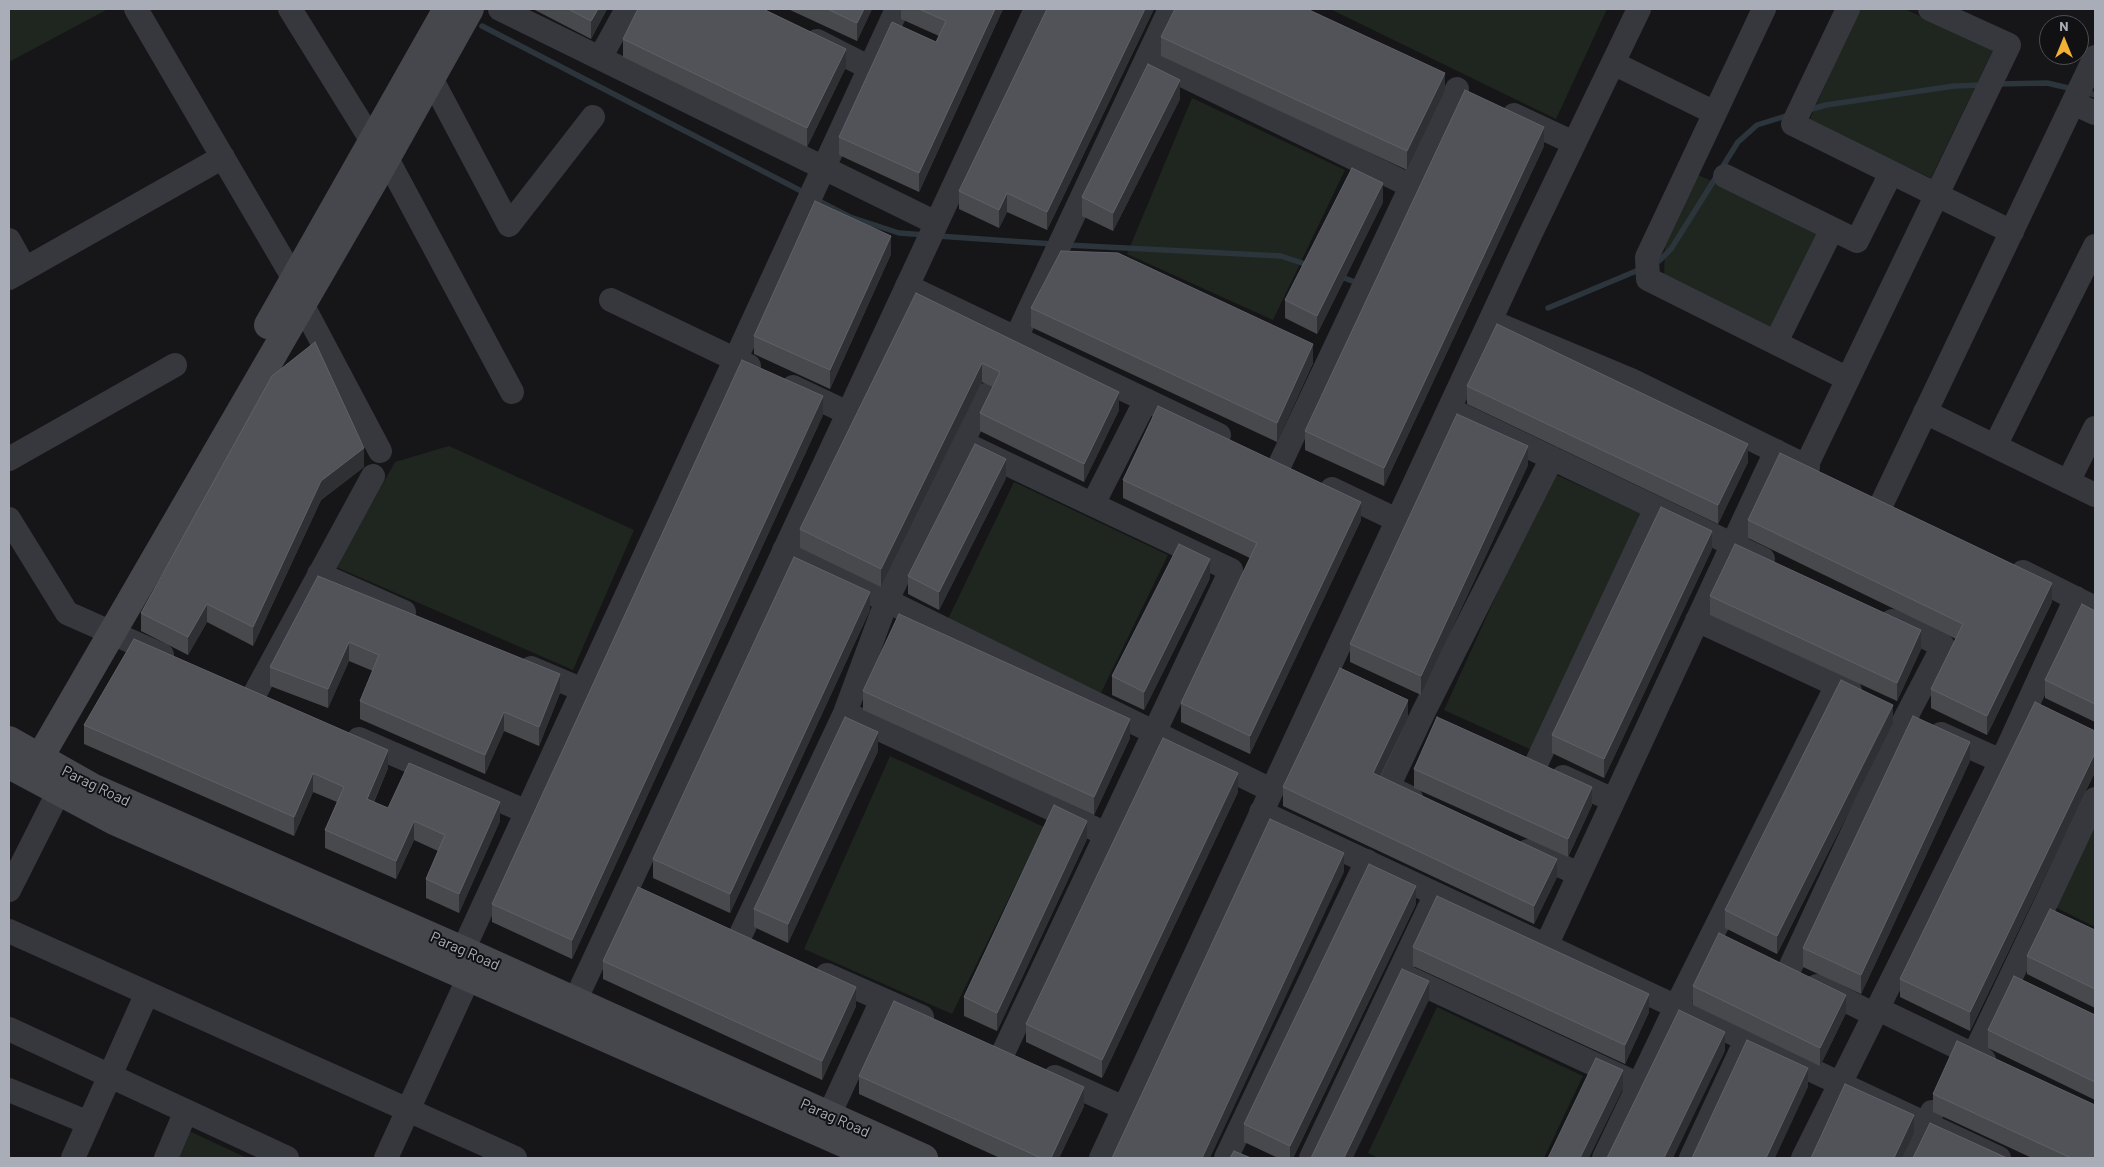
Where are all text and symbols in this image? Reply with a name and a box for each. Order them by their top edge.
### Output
north arrow [2039,15,2089,65]
text: N [2059,17,2069,34]
street label: Parag Road [59,762,133,810]
street label: Parag Road [428,928,502,974]
street label: Parag Road [798,1095,872,1141]

